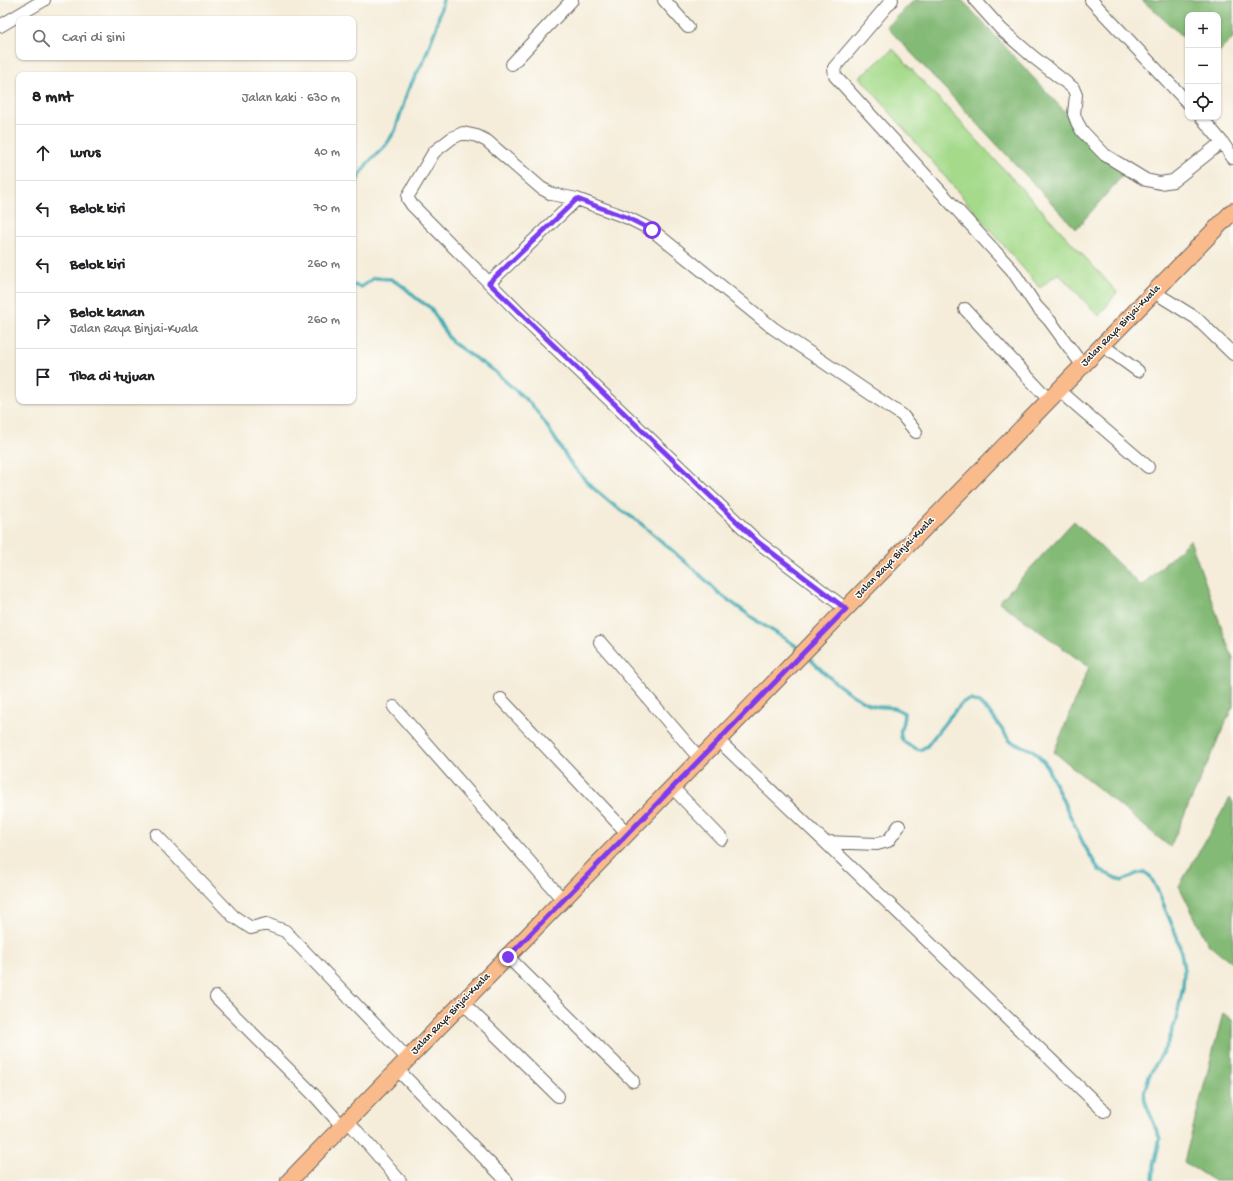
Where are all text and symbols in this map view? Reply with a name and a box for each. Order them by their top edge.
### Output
map controls [1185,12,1221,120]
button: + [1185,12,1221,48]
search box [16,16,356,60]
icon: search [30,27,52,49]
text: Cari di sini [62,29,125,47]
button: − [1185,48,1221,84]
button: locate [1185,84,1221,120]
text: 8 mnt [32,88,72,108]
text: Jalan kaki · 630 m [242,91,340,106]
icon: ahead [32,142,54,164]
text: Lurus [70,144,100,162]
text: 40 m [314,145,340,160]
icon: left [32,198,54,220]
text: Belok kiri [70,200,125,218]
text: 70 m [314,201,340,216]
route start [643,221,661,239]
icon: left [32,254,54,276]
text: Belok kiri [70,256,125,274]
text: 260 m [307,257,340,272]
street label: Jalan Raya Binjai-Kuala [1079,282,1164,369]
text: Belok kanan [70,304,144,322]
icon: right [32,310,54,332]
text: 260 m [307,313,340,328]
text: Jalan Raya Binjai-Kuala [70,322,198,337]
icon: arrive [32,366,54,388]
text: Tiba di tujuan [70,368,154,386]
street label: Jalan Raya Binjai-Kuala [853,514,938,601]
route end [499,948,517,966]
street label: Jalan Raya Binjai-Kuala [409,970,494,1057]

